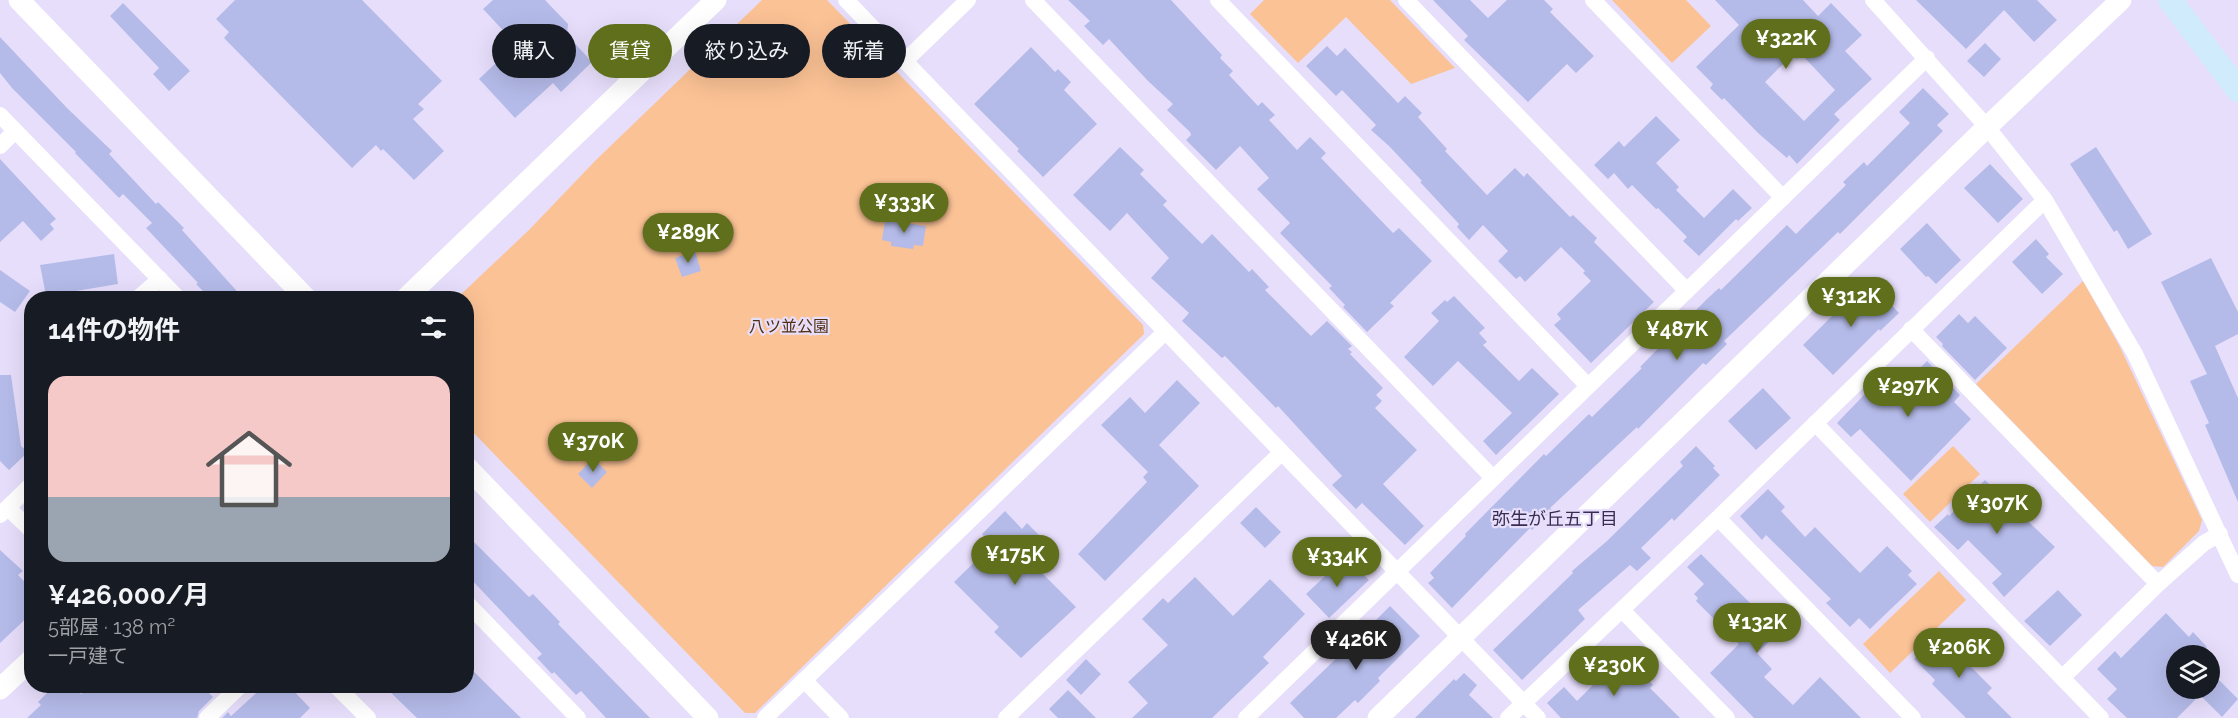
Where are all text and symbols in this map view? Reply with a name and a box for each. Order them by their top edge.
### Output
pin: ¥322K [1744,19,1828,70]
chip: 購入 [492,24,576,78]
chip: 賃貸 [588,24,672,78]
chip: 絞り込み [684,24,810,78]
chip: 新着 [822,24,906,78]
text: ¥322K [1755,26,1817,50]
pin: ¥333K [862,183,946,234]
text: ¥333K [873,190,935,214]
pin: ¥289K [646,213,730,264]
text: ¥289K [657,220,719,244]
pin: ¥312K [1809,277,1893,328]
text: ¥312K [1821,284,1881,308]
pin: ¥487K [1635,310,1719,361]
icon: filters [417,311,450,344]
text: 14件の物件 [48,315,180,345]
park label: 八ツ並公園 [749,317,829,336]
text: ¥487K [1646,317,1708,341]
pin: ¥297K [1866,367,1950,418]
text: ¥297K [1877,374,1939,398]
icon: home [195,415,303,523]
pin: ¥370K [551,422,635,473]
text: ¥370K [562,429,624,453]
pin: ¥307K [1955,484,2039,535]
text: ¥307K [1966,491,2028,515]
district label: 弥生が丘五丁目 [1492,508,1618,529]
pin: ¥175K [973,535,1057,586]
pin: ¥334K [1295,537,1379,588]
text: ¥175K [985,542,1045,566]
text: ¥334K [1306,544,1368,568]
text: ¥426,000/月 [48,580,210,610]
pin: ¥132K [1715,603,1799,654]
text: ¥132K [1727,610,1787,634]
text: 5部屋 · 138 m² [48,615,175,639]
pin: ¥426K [1314,620,1398,671]
text: ¥426K [1325,627,1387,651]
pin: ¥206K [1917,628,2001,679]
text: ¥206K [1927,635,1991,659]
text: 一戸建て [48,644,128,668]
map controls [2166,645,2220,699]
button: layers [2166,645,2220,699]
pin: ¥230K [1572,646,1656,697]
text: ¥230K [1583,653,1645,677]

